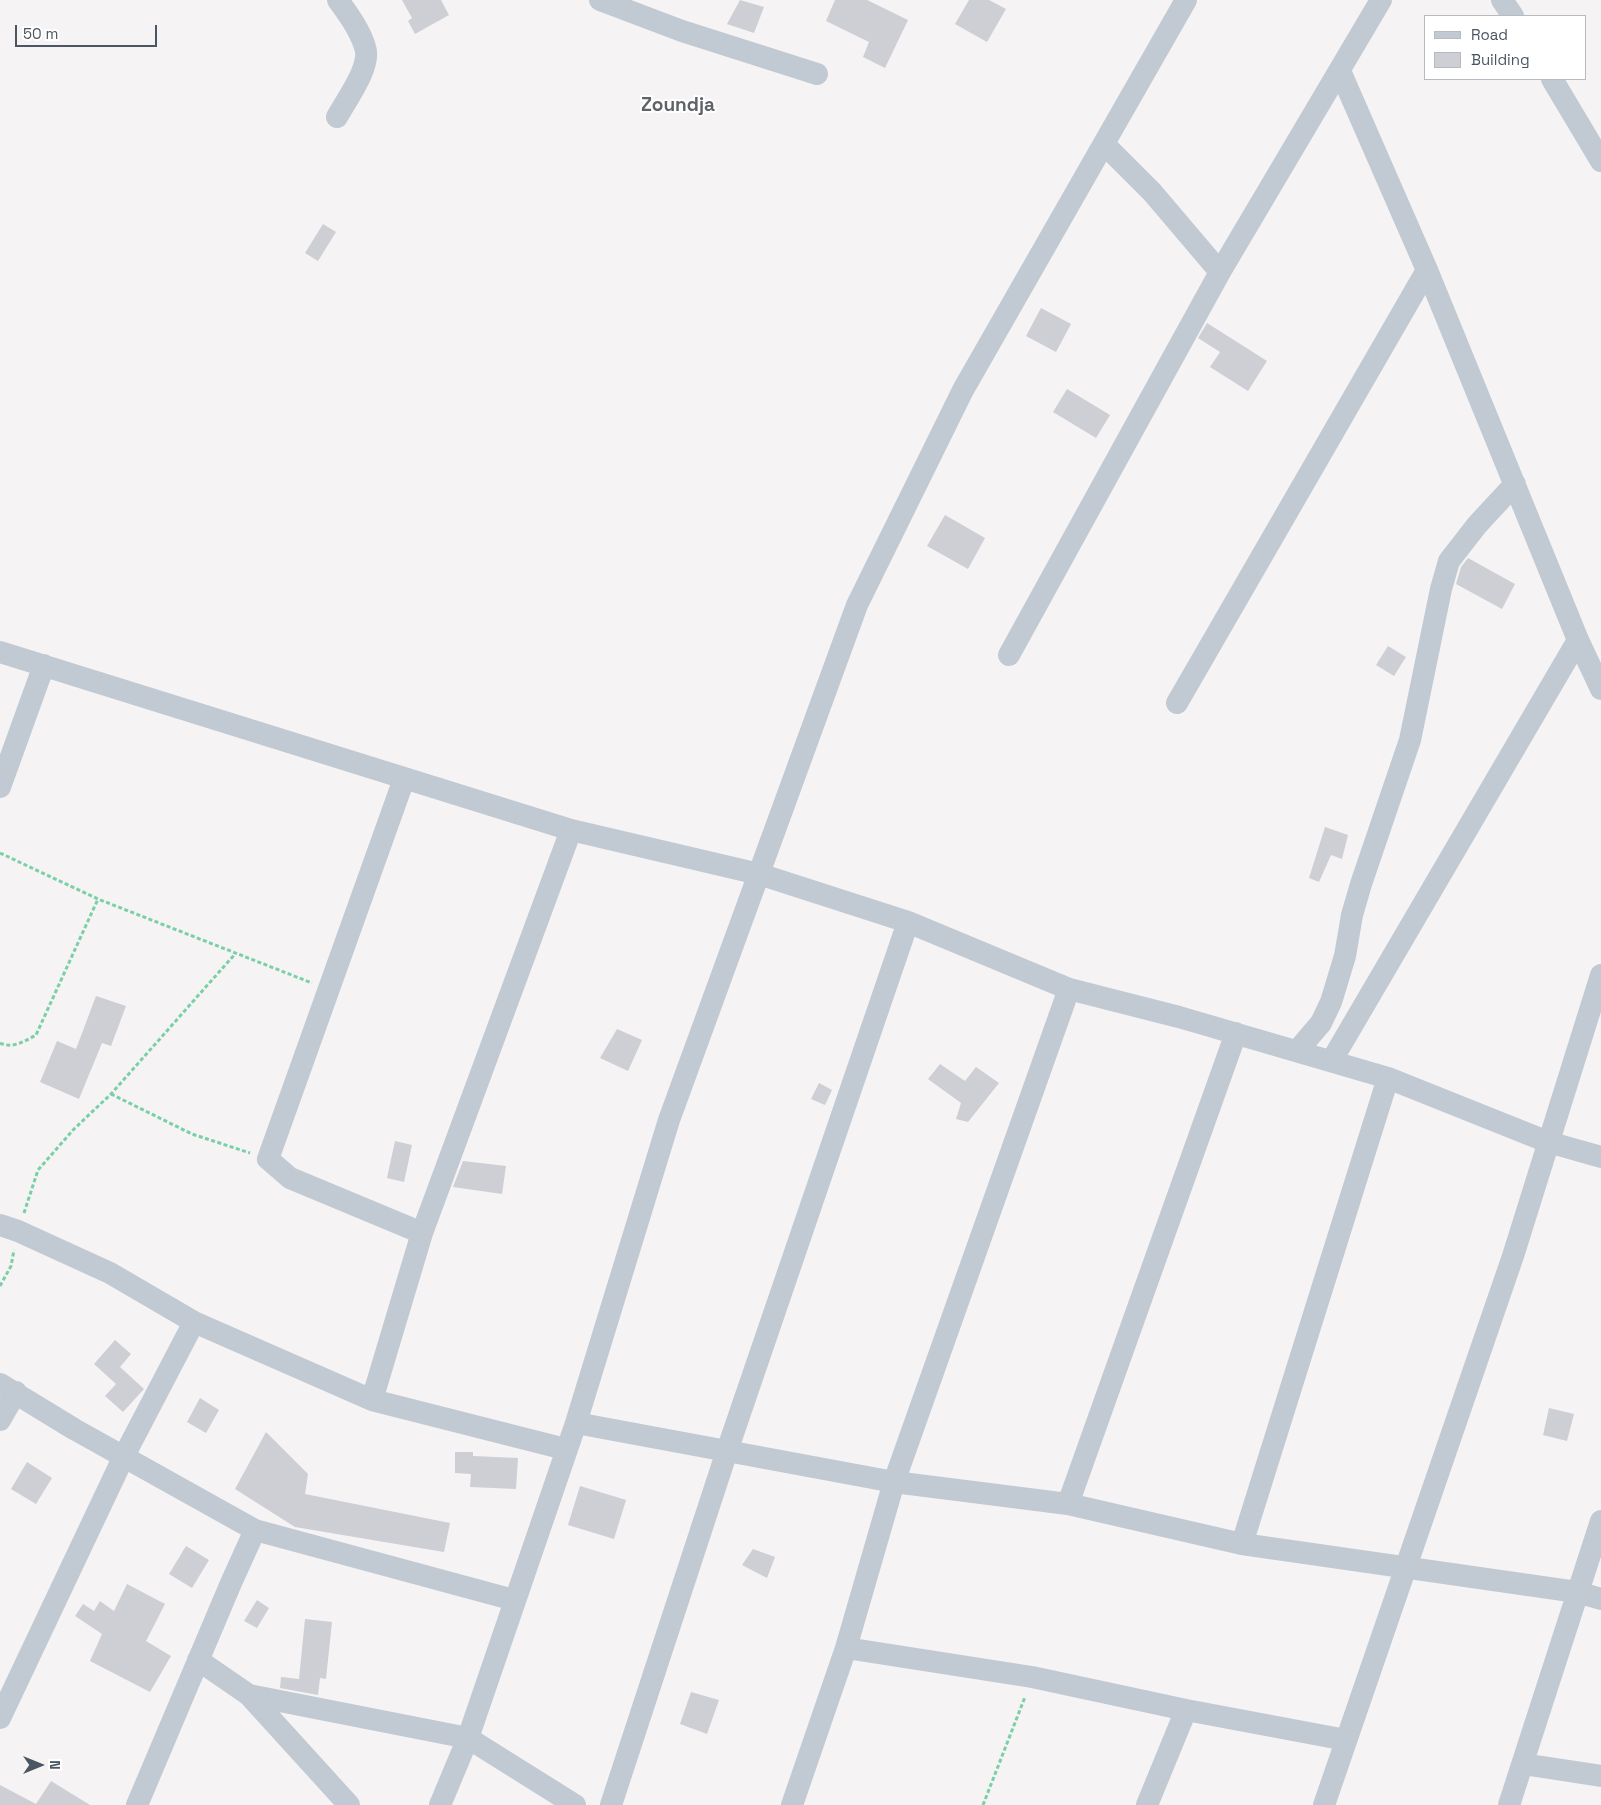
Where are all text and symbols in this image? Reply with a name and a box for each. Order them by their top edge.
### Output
scale bar [18,15,160,47]
legend [1424,15,1586,80]
text: 50 m [23,24,58,43]
text: Road [1471,25,1508,44]
text: Building [1471,50,1530,69]
district label: Zoundja [641,95,715,117]
north arrow [15,1740,65,1790]
text: N [46,1760,64,1770]

